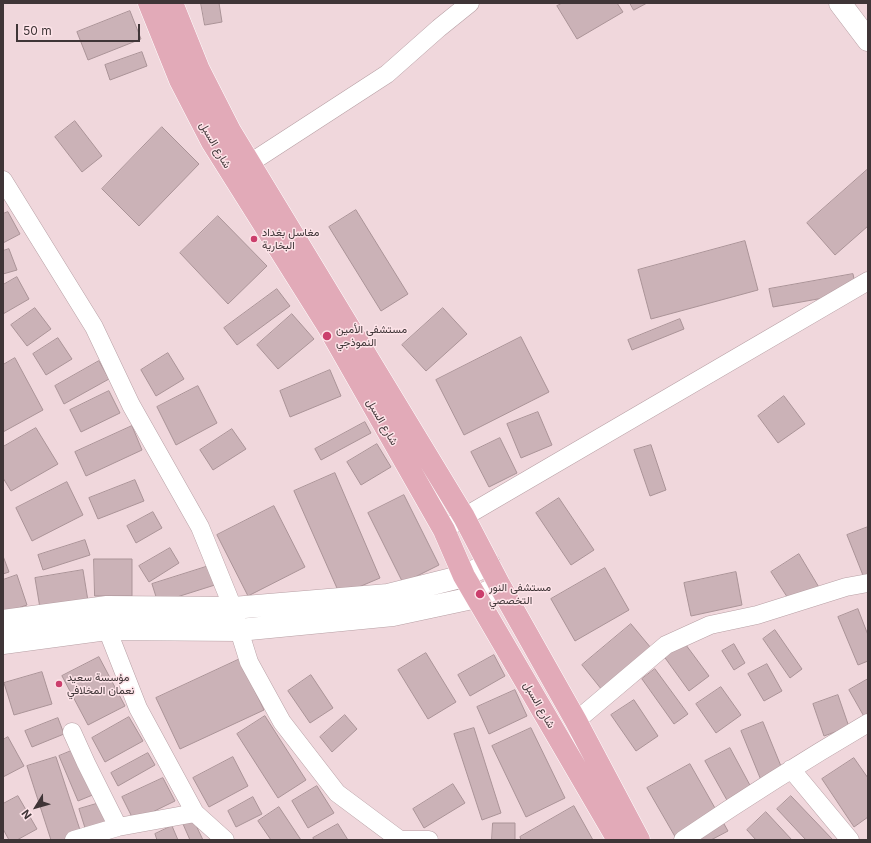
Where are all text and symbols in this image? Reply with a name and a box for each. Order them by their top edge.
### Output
scale bar [18,16,142,42]
text: 50 m [23,23,52,38]
street label: شارع السبل [196,119,234,171]
place label: مغاسل بغداد البخارية [262,226,319,252]
marker: مغاسل بغداد البخارية [249,234,259,244]
place label: مستشفى الأمين النموذجي [336,323,407,349]
marker: مستشفى الأمين النموذجي [321,330,333,342]
street label: شارع السبل [363,396,401,448]
place label: مستشفى النور التخصصي [489,581,551,607]
marker: مستشفى النور التخصصي [474,588,486,600]
place label: مؤسسة سعيد نعمان المخلافي [67,671,134,697]
marker: مؤسسة سعيد نعمان المخلافي [54,679,64,689]
street label: شارع السبل [520,679,558,731]
north arrow [16,787,56,827]
text: N [18,807,35,822]

